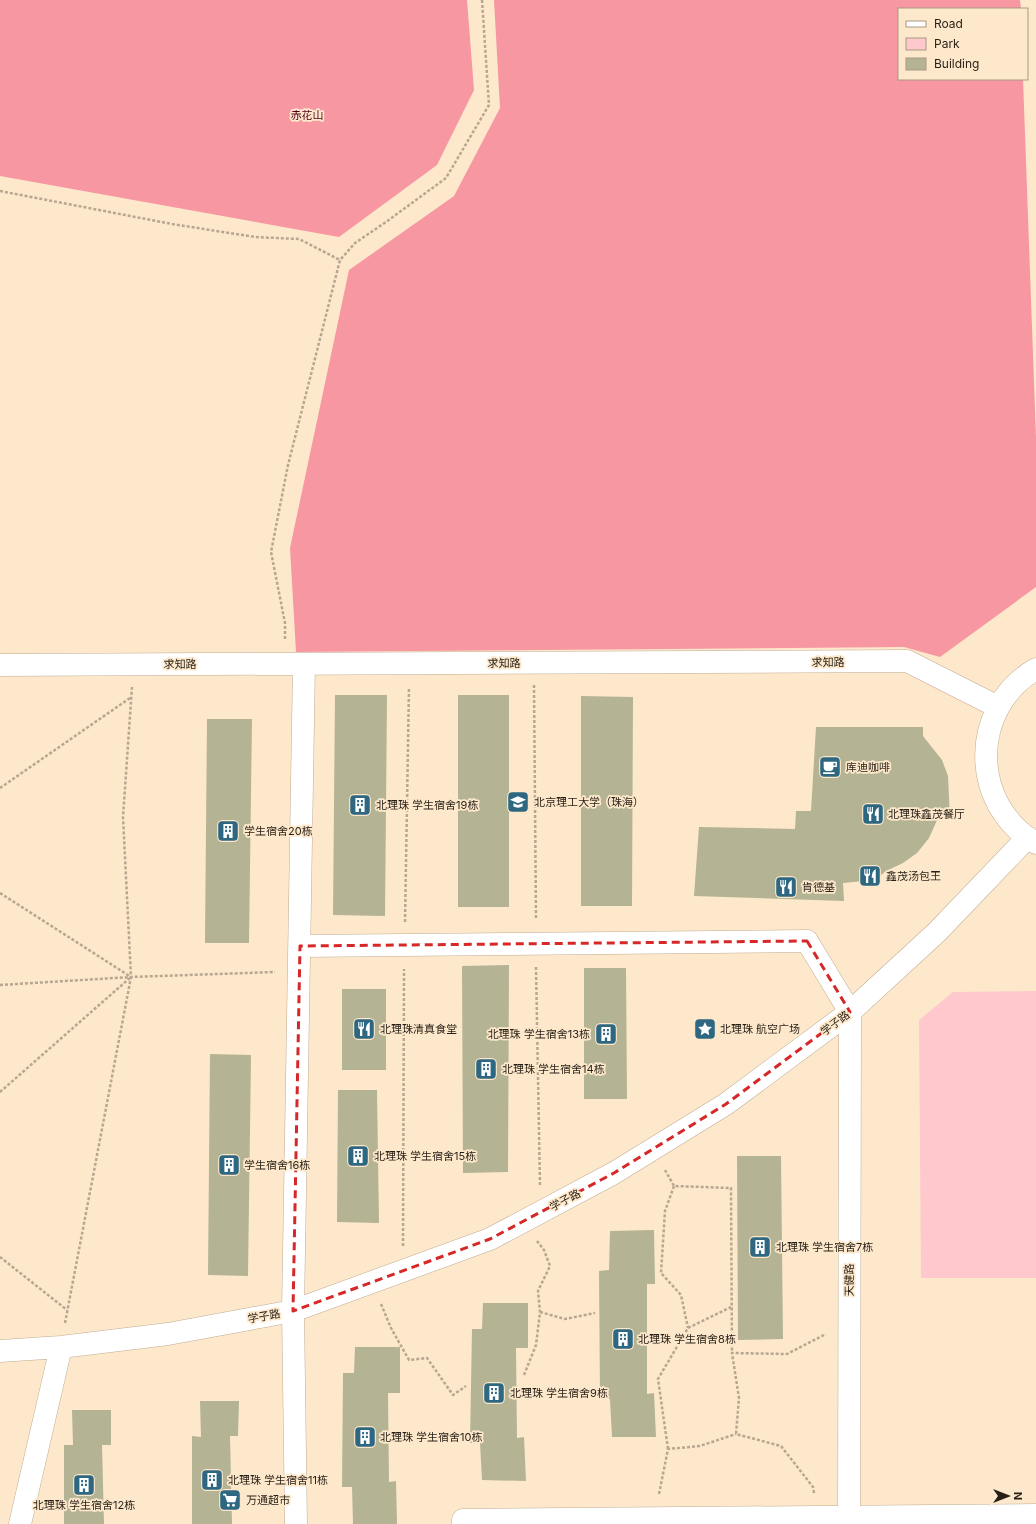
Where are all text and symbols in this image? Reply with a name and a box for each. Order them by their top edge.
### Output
legend [898,8,1028,80]
text: Road [934,16,963,31]
text: Park [934,36,960,51]
text: Building [934,56,979,71]
park label: 赤花山 [291,108,324,122]
street label: 求知路 [812,655,845,669]
street label: 求知路 [488,656,521,670]
street label: 求知路 [164,657,197,671]
cafe icon: 库迪咖啡 [817,754,843,780]
place label: 库迪咖啡 [846,760,890,774]
school or university icon: 北京理工大学（珠海） [505,789,531,815]
building icon: 北理珠 学生宿舍19栋 [347,792,373,818]
place label: 北京理工大学（珠海） [534,795,644,809]
place label: 北理珠 学生宿舍19栋 [376,798,478,812]
restaurant icon: 北理珠鑫茂餐厅 [860,801,886,827]
place label: 北理珠鑫茂餐厅 [888,807,965,821]
building icon: 学生宿舍20栋 [215,818,241,844]
place label: 学生宿舍20栋 [244,824,313,838]
restaurant icon: 鑫茂汤包王 [857,863,883,889]
place label: 鑫茂汤包王 [886,869,941,883]
restaurant icon: 肯德基 [773,874,799,900]
place label: 肯德基 [802,880,835,894]
street label: 学子路 [818,1007,852,1039]
restaurant icon: 北理珠清真食堂 [351,1016,377,1042]
place icon: 北理珠 航空广场 [692,1016,718,1042]
building icon: 北理珠 学生宿舍13栋 [593,1021,619,1047]
place label: 北理珠清真食堂 [380,1022,457,1036]
place label: 北理珠 航空广场 [720,1022,800,1036]
place label: 北理珠 学生宿舍13栋 [488,1027,590,1041]
building icon: 北理珠 学生宿舍14栋 [473,1056,499,1082]
place label: 北理珠 学生宿舍14栋 [502,1062,605,1076]
building icon: 北理珠 学生宿舍15栋 [345,1143,371,1169]
place label: 北理珠 学生宿舍15栋 [374,1149,476,1163]
building icon: 学生宿舍16栋 [216,1152,242,1178]
place label: 学生宿舍16栋 [244,1158,310,1172]
street label: 学子路 [547,1186,583,1214]
building icon: 北理珠 学生宿舍7栋 [747,1234,773,1260]
place label: 北理珠 学生宿舍7栋 [776,1240,873,1254]
street label: 天健路 [842,1264,856,1297]
street label: 学子路 [247,1306,281,1326]
building icon: 北理珠 学生宿舍8栋 [610,1326,636,1352]
place label: 北理珠 学生宿舍8栋 [638,1332,736,1346]
building icon: 北理珠 学生宿舍9栋 [481,1380,507,1406]
place label: 北理珠 学生宿舍9栋 [510,1386,608,1400]
building icon: 北理珠 学生宿舍10栋 [352,1424,378,1450]
place label: 北理珠 学生宿舍10栋 [380,1430,483,1444]
building icon: 北理珠 学生宿舍11栋 [199,1467,225,1493]
building icon: 北理珠 学生宿舍12栋 [71,1472,97,1498]
place label: 北理珠 学生宿舍11栋 [228,1473,328,1487]
north arrow [988,1476,1028,1516]
supermarket icon: 万通超市 [217,1487,243,1513]
text: N [1011,1492,1025,1500]
place label: 万通超市 [246,1493,290,1507]
place label: 北理珠 学生宿舍12栋 [33,1498,135,1512]

